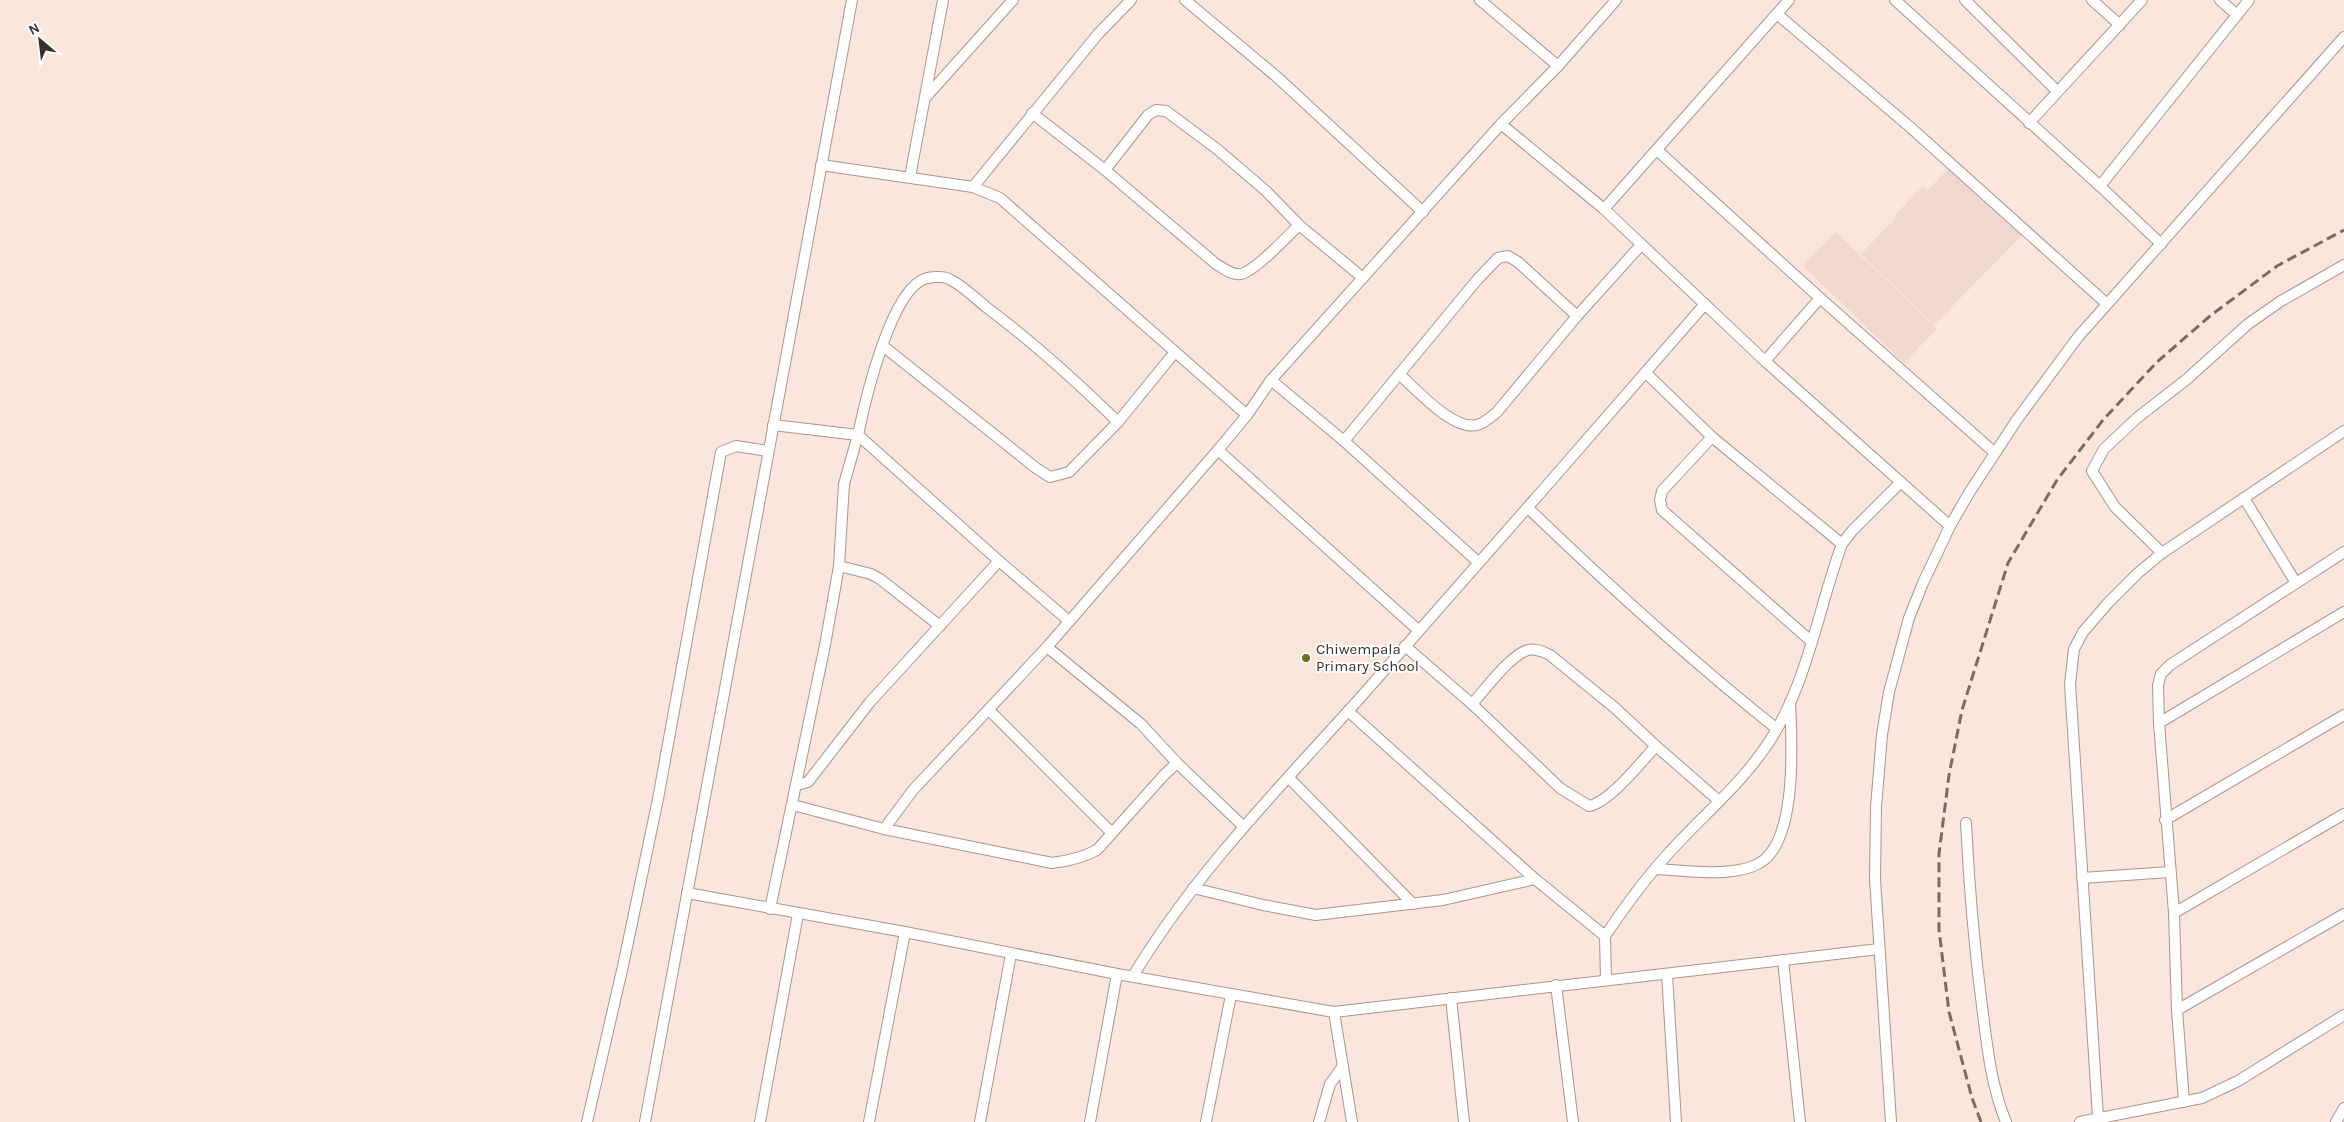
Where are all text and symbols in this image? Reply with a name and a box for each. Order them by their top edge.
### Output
north arrow [15,15,65,65]
text: N [26,19,43,39]
place label: Chiwempala Primary School [1316,640,1419,675]
marker: Chiwempala Primary School [1300,652,1312,664]

